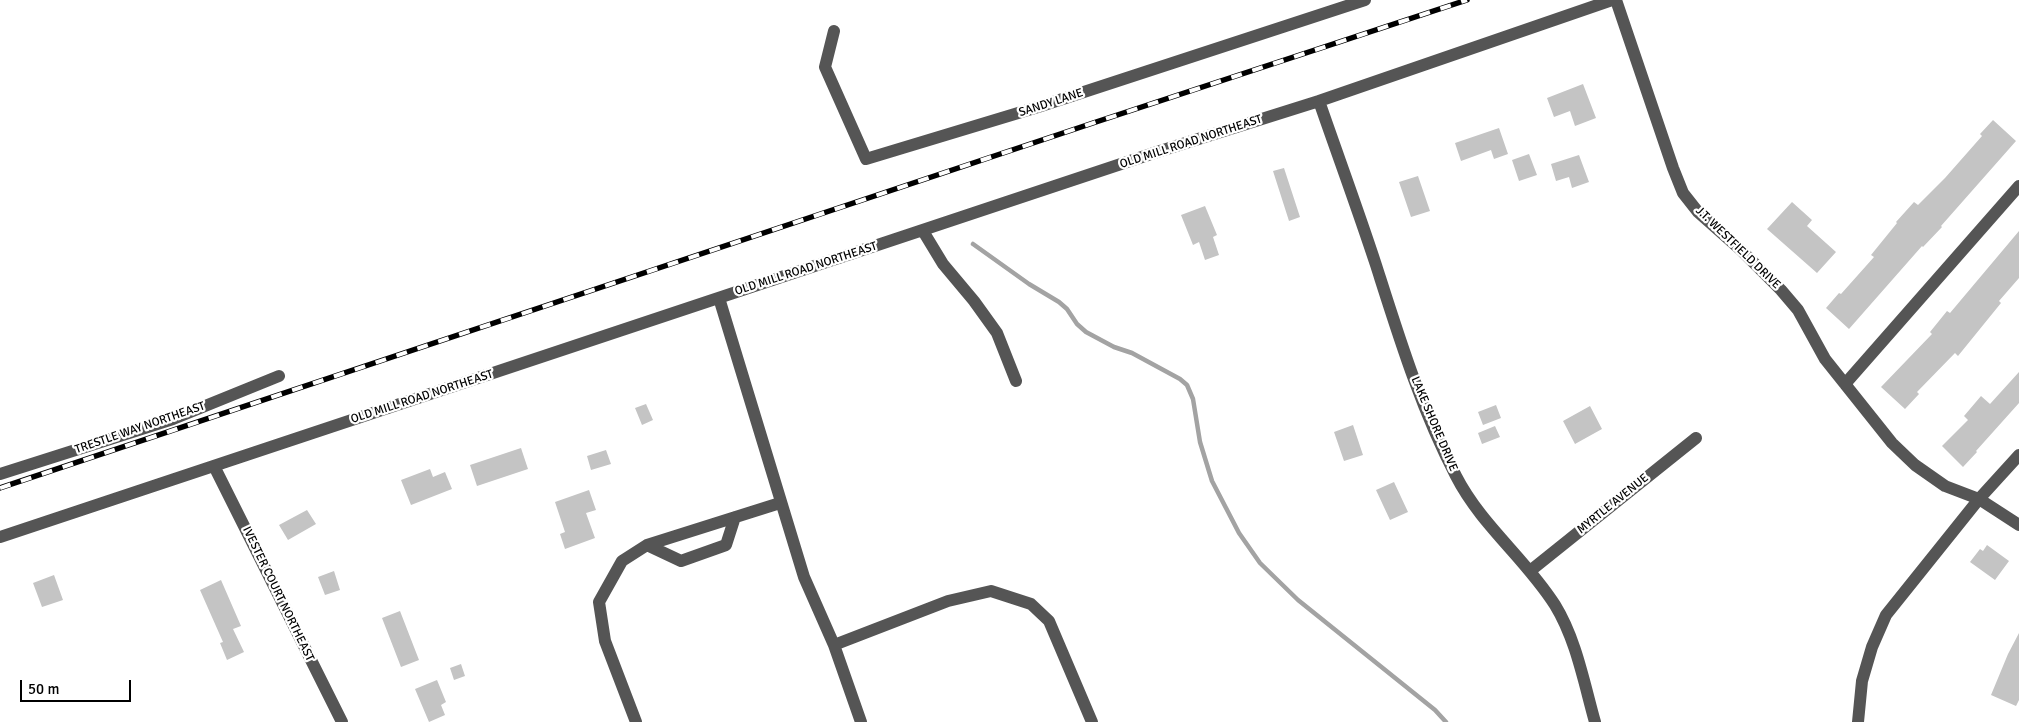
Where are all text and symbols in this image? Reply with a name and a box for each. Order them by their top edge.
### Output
street label: SANDY LANE [1017,86,1085,120]
street label: OLD MILL ROAD NORTHEAST [1118,112,1264,172]
street label: J.T. WESTFIELD DRIVE [1693,204,1783,292]
street label: OLD MILL ROAD NORTHEAST [733,239,879,299]
street label: OLD MILL ROAD NORTHEAST [349,367,495,427]
street label: LAKE SHORE DRIVE [1408,374,1460,474]
street label: TRESTLE WAY NORTHEAST [73,399,207,457]
street label: MYRTLE AVENUE [1575,471,1651,537]
street label: IVESTER COURT NORTHEAST [239,524,317,664]
scale bar [22,670,134,702]
text: 50 m [28,680,59,698]

